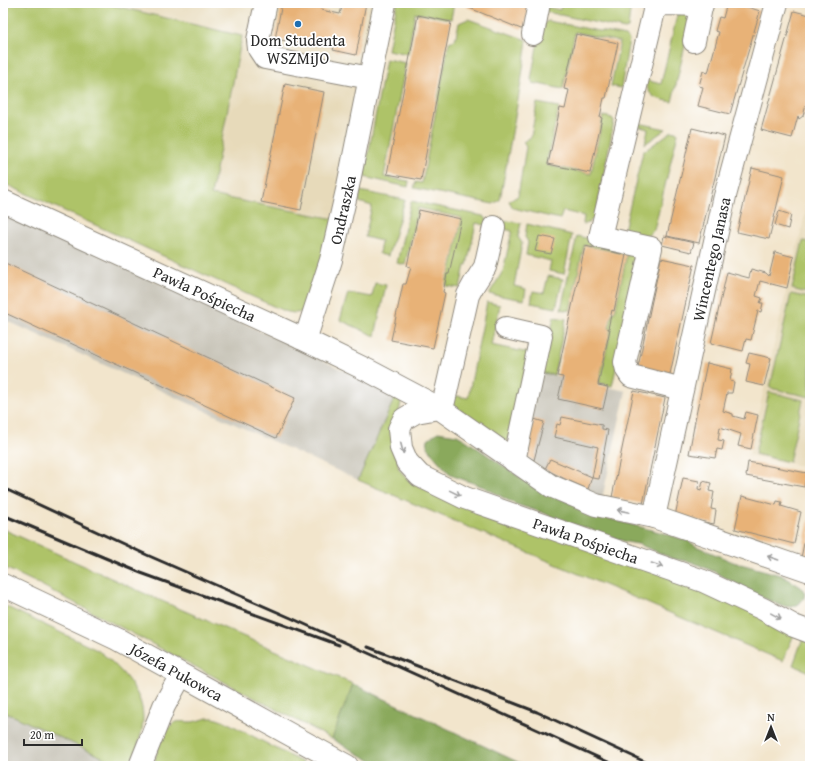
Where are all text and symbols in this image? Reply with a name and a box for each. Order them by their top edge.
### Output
marker: Dom Studenta WSZMiJO [293,19,303,29]
place label: Dom Studenta WSZMiJO [251,28,346,70]
street label: Ondraszka [323,173,362,247]
street label: Wincentego Janasa [686,194,736,324]
street label: Pawła Pośpiecha [150,260,260,328]
one-way arrow [399,441,406,454]
one-way arrow [449,490,461,497]
one-way arrow [616,506,629,514]
street label: Pawła Pośpiecha [530,511,642,570]
one-way arrow [767,554,780,561]
one-way arrow [650,561,662,569]
one-way arrow [770,612,782,620]
street label: Józefa Pukowca [124,635,228,707]
north arrow [751,707,791,747]
text: N [767,709,775,725]
scale bar [24,721,82,747]
text: 20 m [30,726,54,743]

